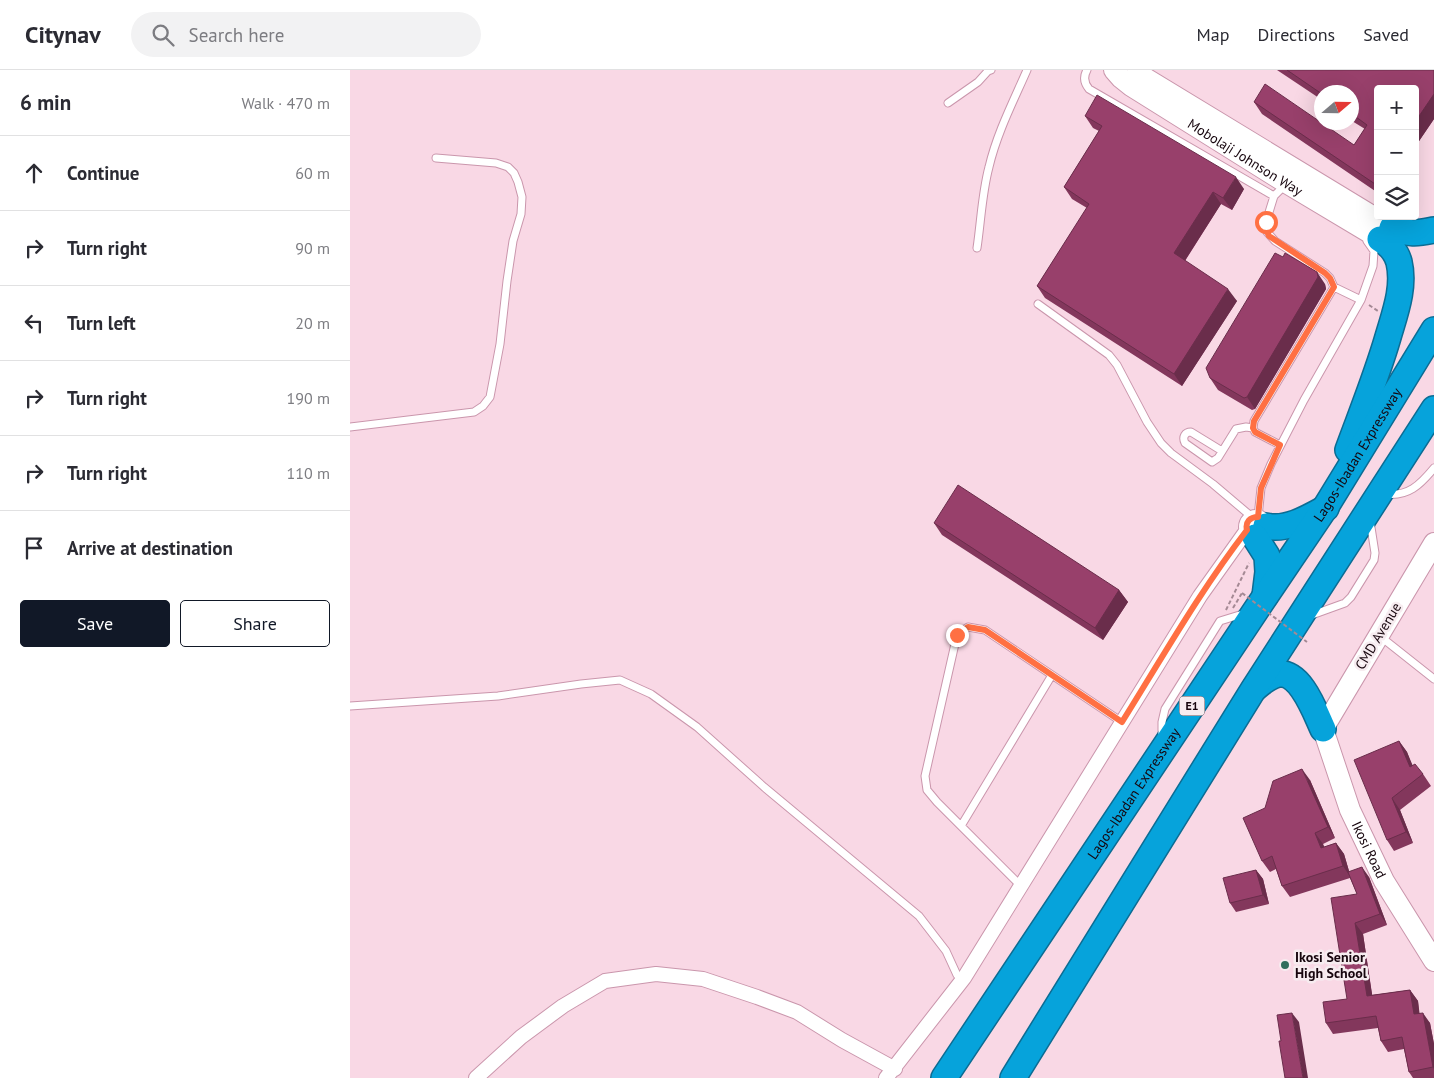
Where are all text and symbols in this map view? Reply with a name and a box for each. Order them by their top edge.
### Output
search box [131,12,481,57]
text: Citynav [25,19,101,50]
icon: search [149,21,177,49]
text: Search here [189,23,284,47]
text: Map [1197,23,1229,46]
text: Directions [1257,23,1335,46]
text: Saved [1363,23,1409,46]
north arrow [1314,85,1359,130]
map controls [1374,85,1419,220]
button: + [1374,85,1419,130]
text: 6 min [20,89,71,116]
text: Walk · 470 m [241,93,330,113]
street label: Mobolaji Johnson Way [1184,115,1306,200]
button: − [1374,130,1419,175]
icon: ahead [20,159,48,187]
text: Continue [67,161,139,185]
text: 60 m [295,163,330,183]
button: layers [1374,175,1419,220]
route start [1255,211,1278,234]
icon: right [20,234,48,262]
text: Turn right [67,236,147,260]
text: 90 m [295,238,330,258]
icon: left [20,309,48,337]
text: Turn left [67,311,136,335]
text: 20 m [295,313,330,333]
icon: right [20,384,48,412]
street label: Lagos-Ibadan Expressway [1309,384,1406,525]
text: Turn right [67,386,147,410]
text: 190 m [287,388,330,408]
icon: right [20,459,48,487]
text: Turn right [67,461,147,485]
text: 110 m [287,463,330,483]
icon: arrive [20,534,48,562]
text: Arrive at destination [67,536,233,560]
street label: CMD Avenue [1351,599,1405,673]
button: Save [20,600,170,647]
button: Share [180,600,330,647]
route end [946,624,969,647]
road number: E1 [1180,696,1204,716]
street label: Lagos-Ibadan Expressway [1083,724,1184,863]
street label: Ikosi Road [1348,818,1390,881]
place label: Ikosi Senior High School [1295,948,1368,982]
marker: Ikosi Senior High School [1279,959,1291,971]

